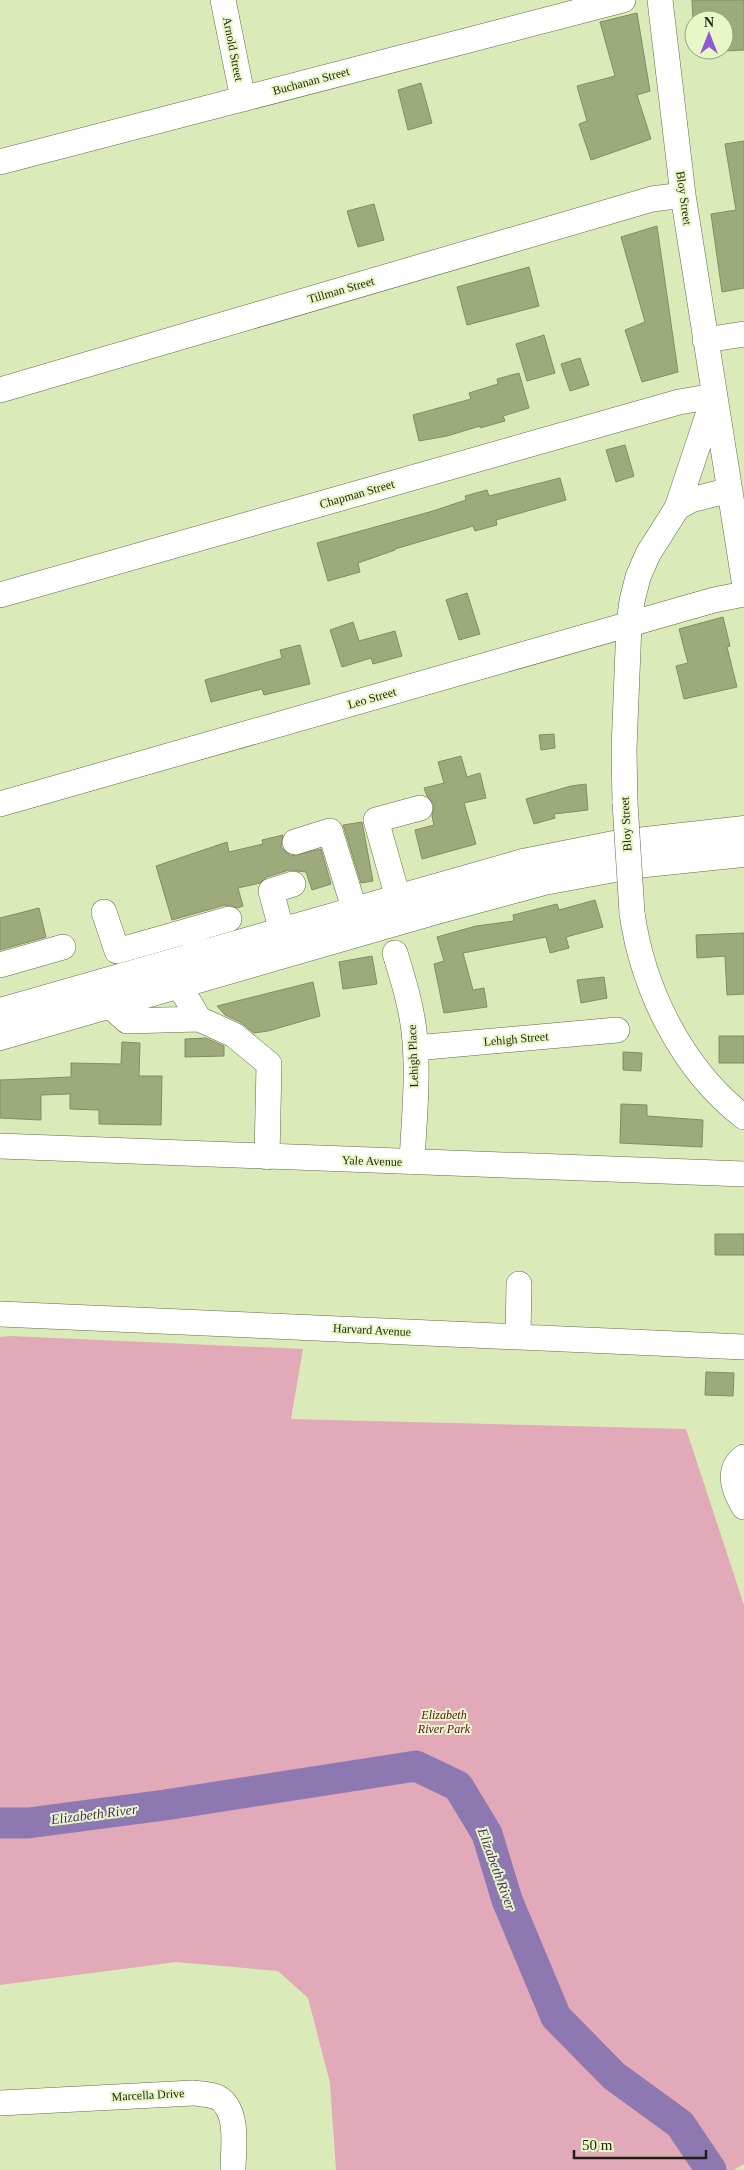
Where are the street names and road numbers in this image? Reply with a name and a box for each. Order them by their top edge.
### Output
street label: Arnold Street [220,16,246,83]
street label: Buchanan Street [271,64,352,98]
street label: Bloy Street [673,170,695,227]
street label: Tillman Street [306,274,377,306]
street label: Chapman Street [318,476,397,511]
street label: Leo Street [346,684,398,712]
street label: Bloy Street [618,796,634,851]
street label: Lehigh Place [405,1024,421,1088]
street label: Lehigh Street [483,1029,550,1049]
street label: Yale Avenue [342,1153,402,1169]
street label: Harvard Avenue [333,1321,411,1339]
street label: Marcella Drive [111,2086,185,2104]

